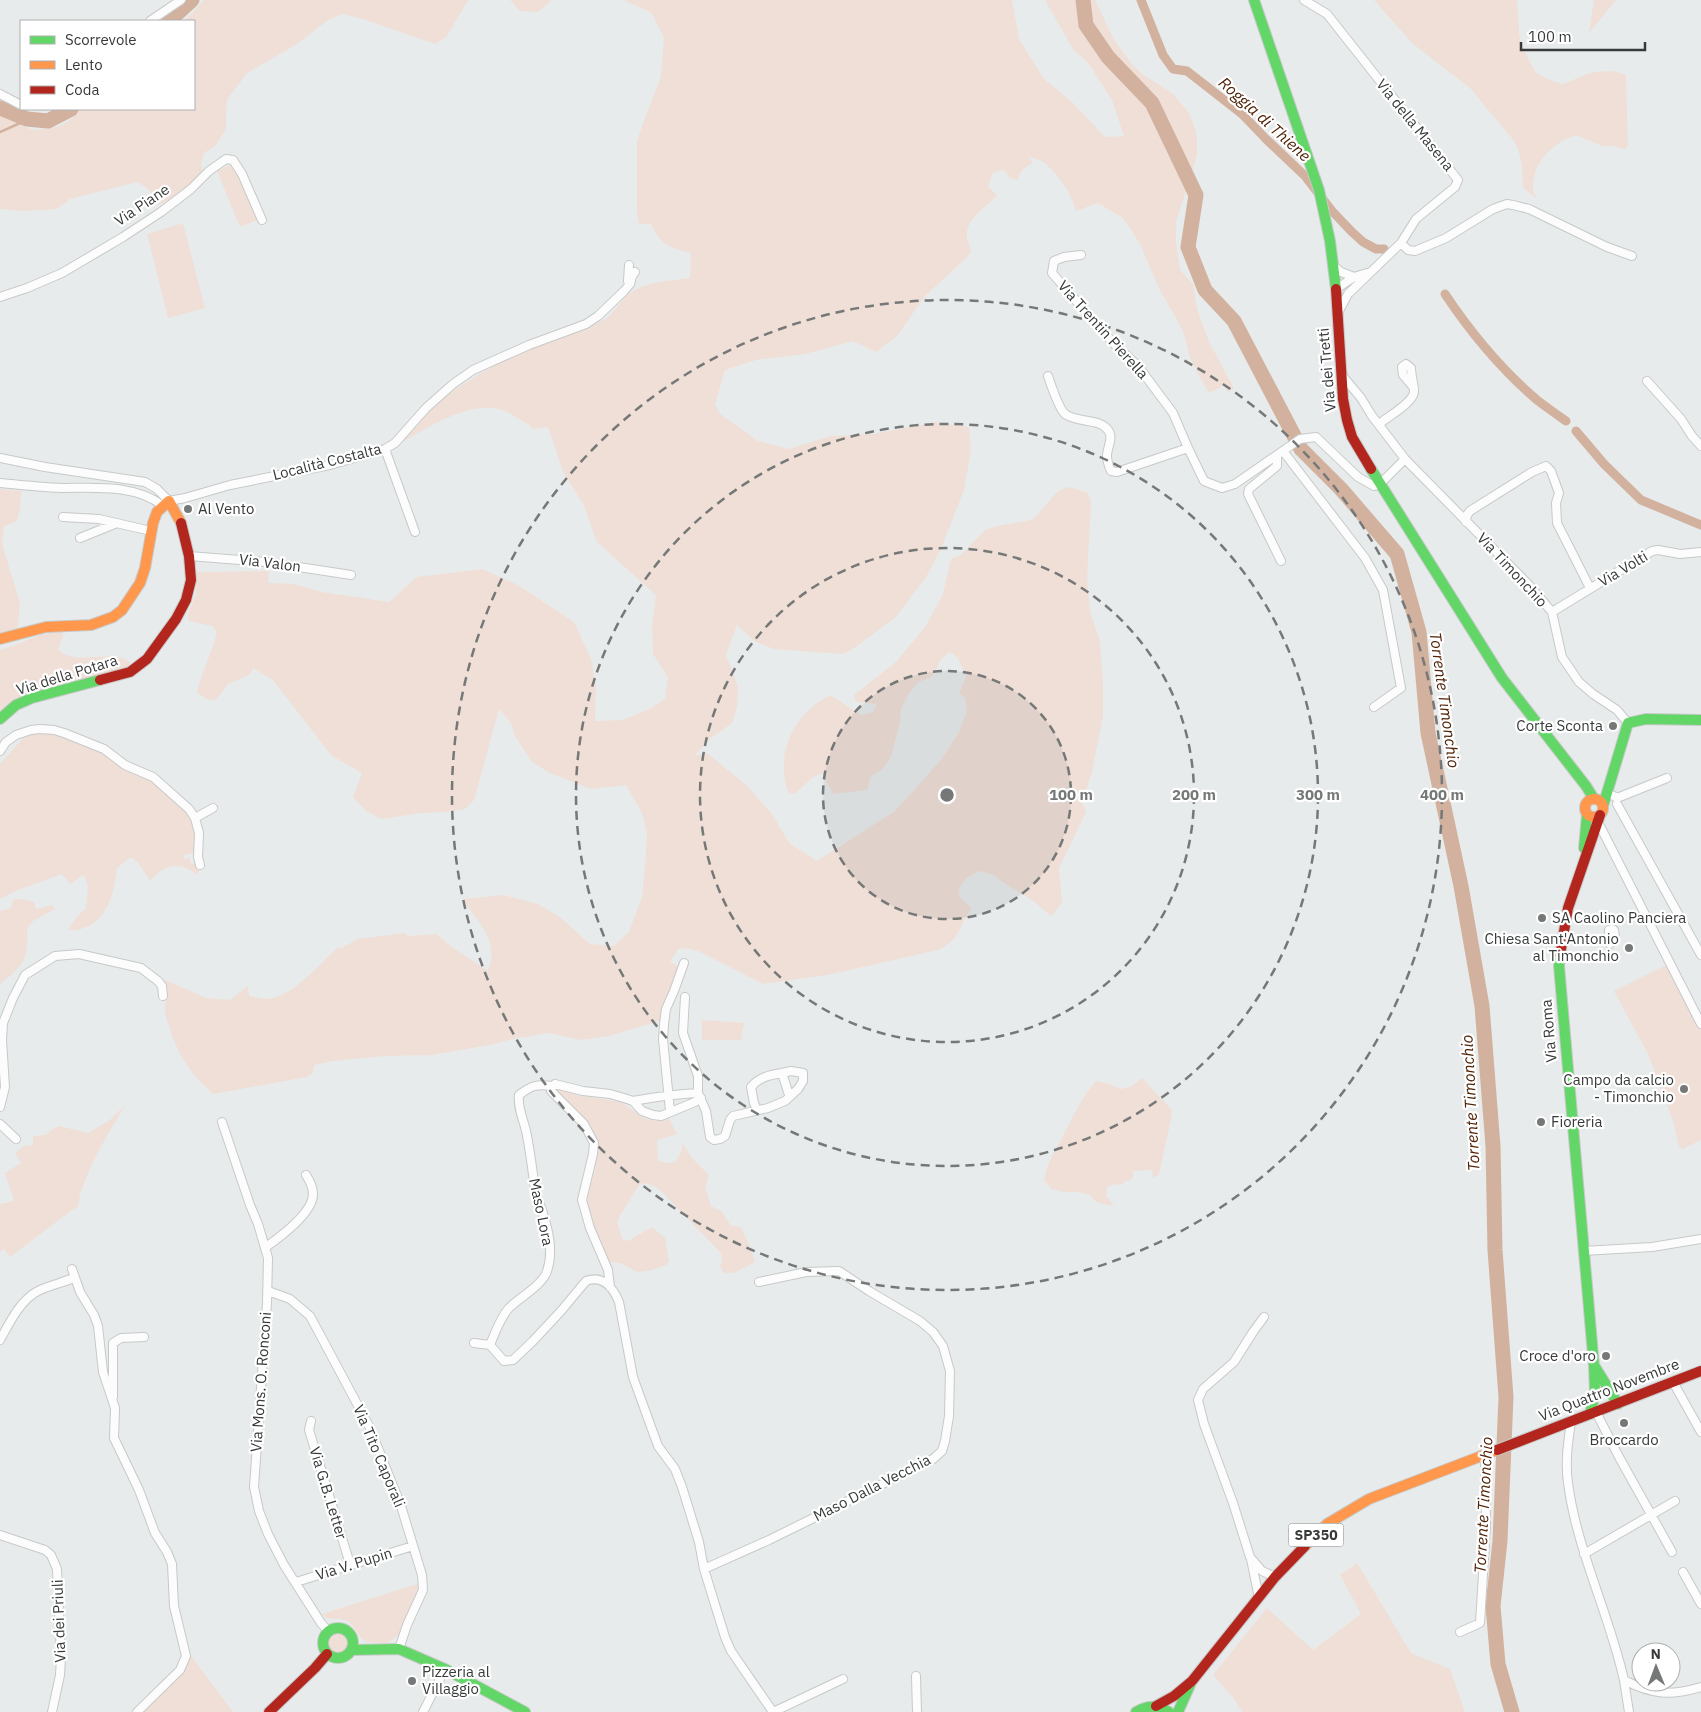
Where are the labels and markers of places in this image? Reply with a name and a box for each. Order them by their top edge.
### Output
place label: Al Vento [198,499,254,518]
marker: Al Vento [182,503,194,515]
place label: Corte Sconta [1516,716,1603,735]
marker: Corte Sconta [1607,720,1619,732]
centre of rings [938,786,956,804]
place label: SA Caolino Panciera [1552,908,1686,927]
marker: SA Caolino Panciera [1536,912,1548,924]
place label: Chiesa Sant'Antonio al Timonchio [1485,929,1619,965]
marker: Chiesa Sant'Antonio al Timonchio [1623,942,1635,954]
place label: Campo da calcio - Timonchio [1563,1070,1674,1106]
marker: Campo da calcio - Timonchio [1678,1083,1690,1095]
place label: Fioreria [1551,1112,1602,1131]
marker: Fioreria [1535,1116,1547,1128]
place label: Croce d'oro [1519,1346,1596,1365]
marker: Croce d'oro [1600,1350,1612,1362]
marker: Broccardo [1618,1417,1630,1429]
place label: Broccardo [1589,1430,1659,1449]
place label: Pizzeria al Villaggio [422,1662,490,1698]
marker: Pizzeria al Villaggio [406,1675,418,1687]

